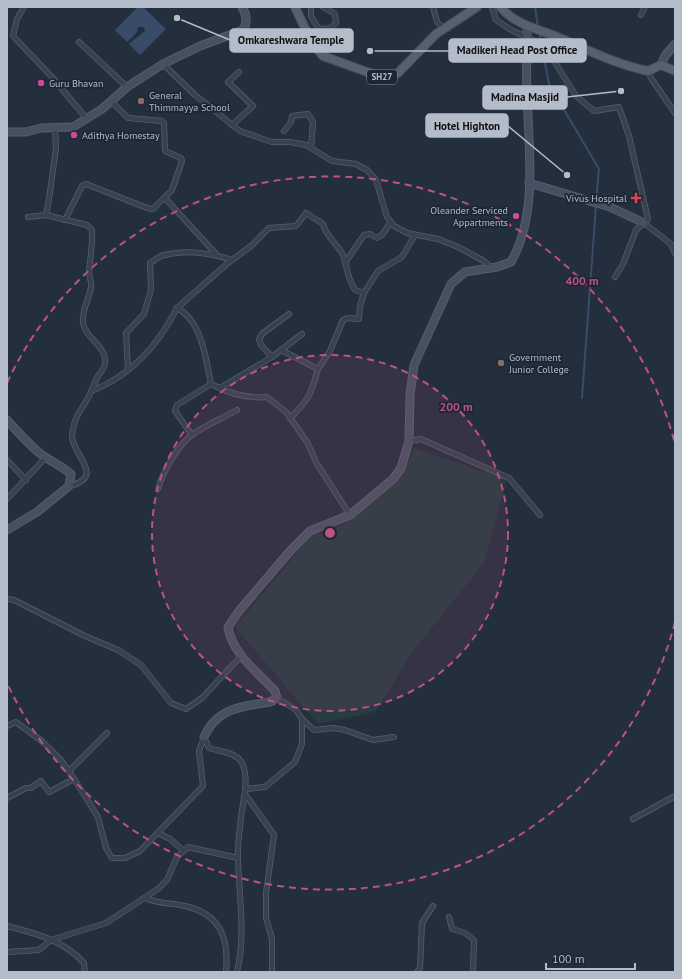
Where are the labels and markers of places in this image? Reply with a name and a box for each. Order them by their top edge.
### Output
callout: Omkareshwara Temple [230,29,353,52]
callout: Madikeri Head Post Office [449,39,586,62]
place label: Guru Bhavan [49,77,104,90]
marker: Guru Bhavan [36,78,46,88]
callout: Madina Masjid [483,86,567,109]
place label: General Thimmayya School [149,89,230,114]
marker: General Thimmayya School [136,96,146,106]
callout: Hotel Highton [426,114,508,137]
place label: Adithya Homestay [82,129,160,142]
marker: Adithya Homestay [69,130,79,140]
place label: Vivus Hospital [565,192,627,205]
marker: Vivus Hospital [630,192,642,204]
place label: Oleander Serviced Appartments [430,204,508,229]
marker: Oleander Serviced Appartments [511,211,521,221]
place label: Government Junior College [508,351,569,376]
marker: Government Junior College [496,358,506,368]
centre of rings [323,526,337,540]

